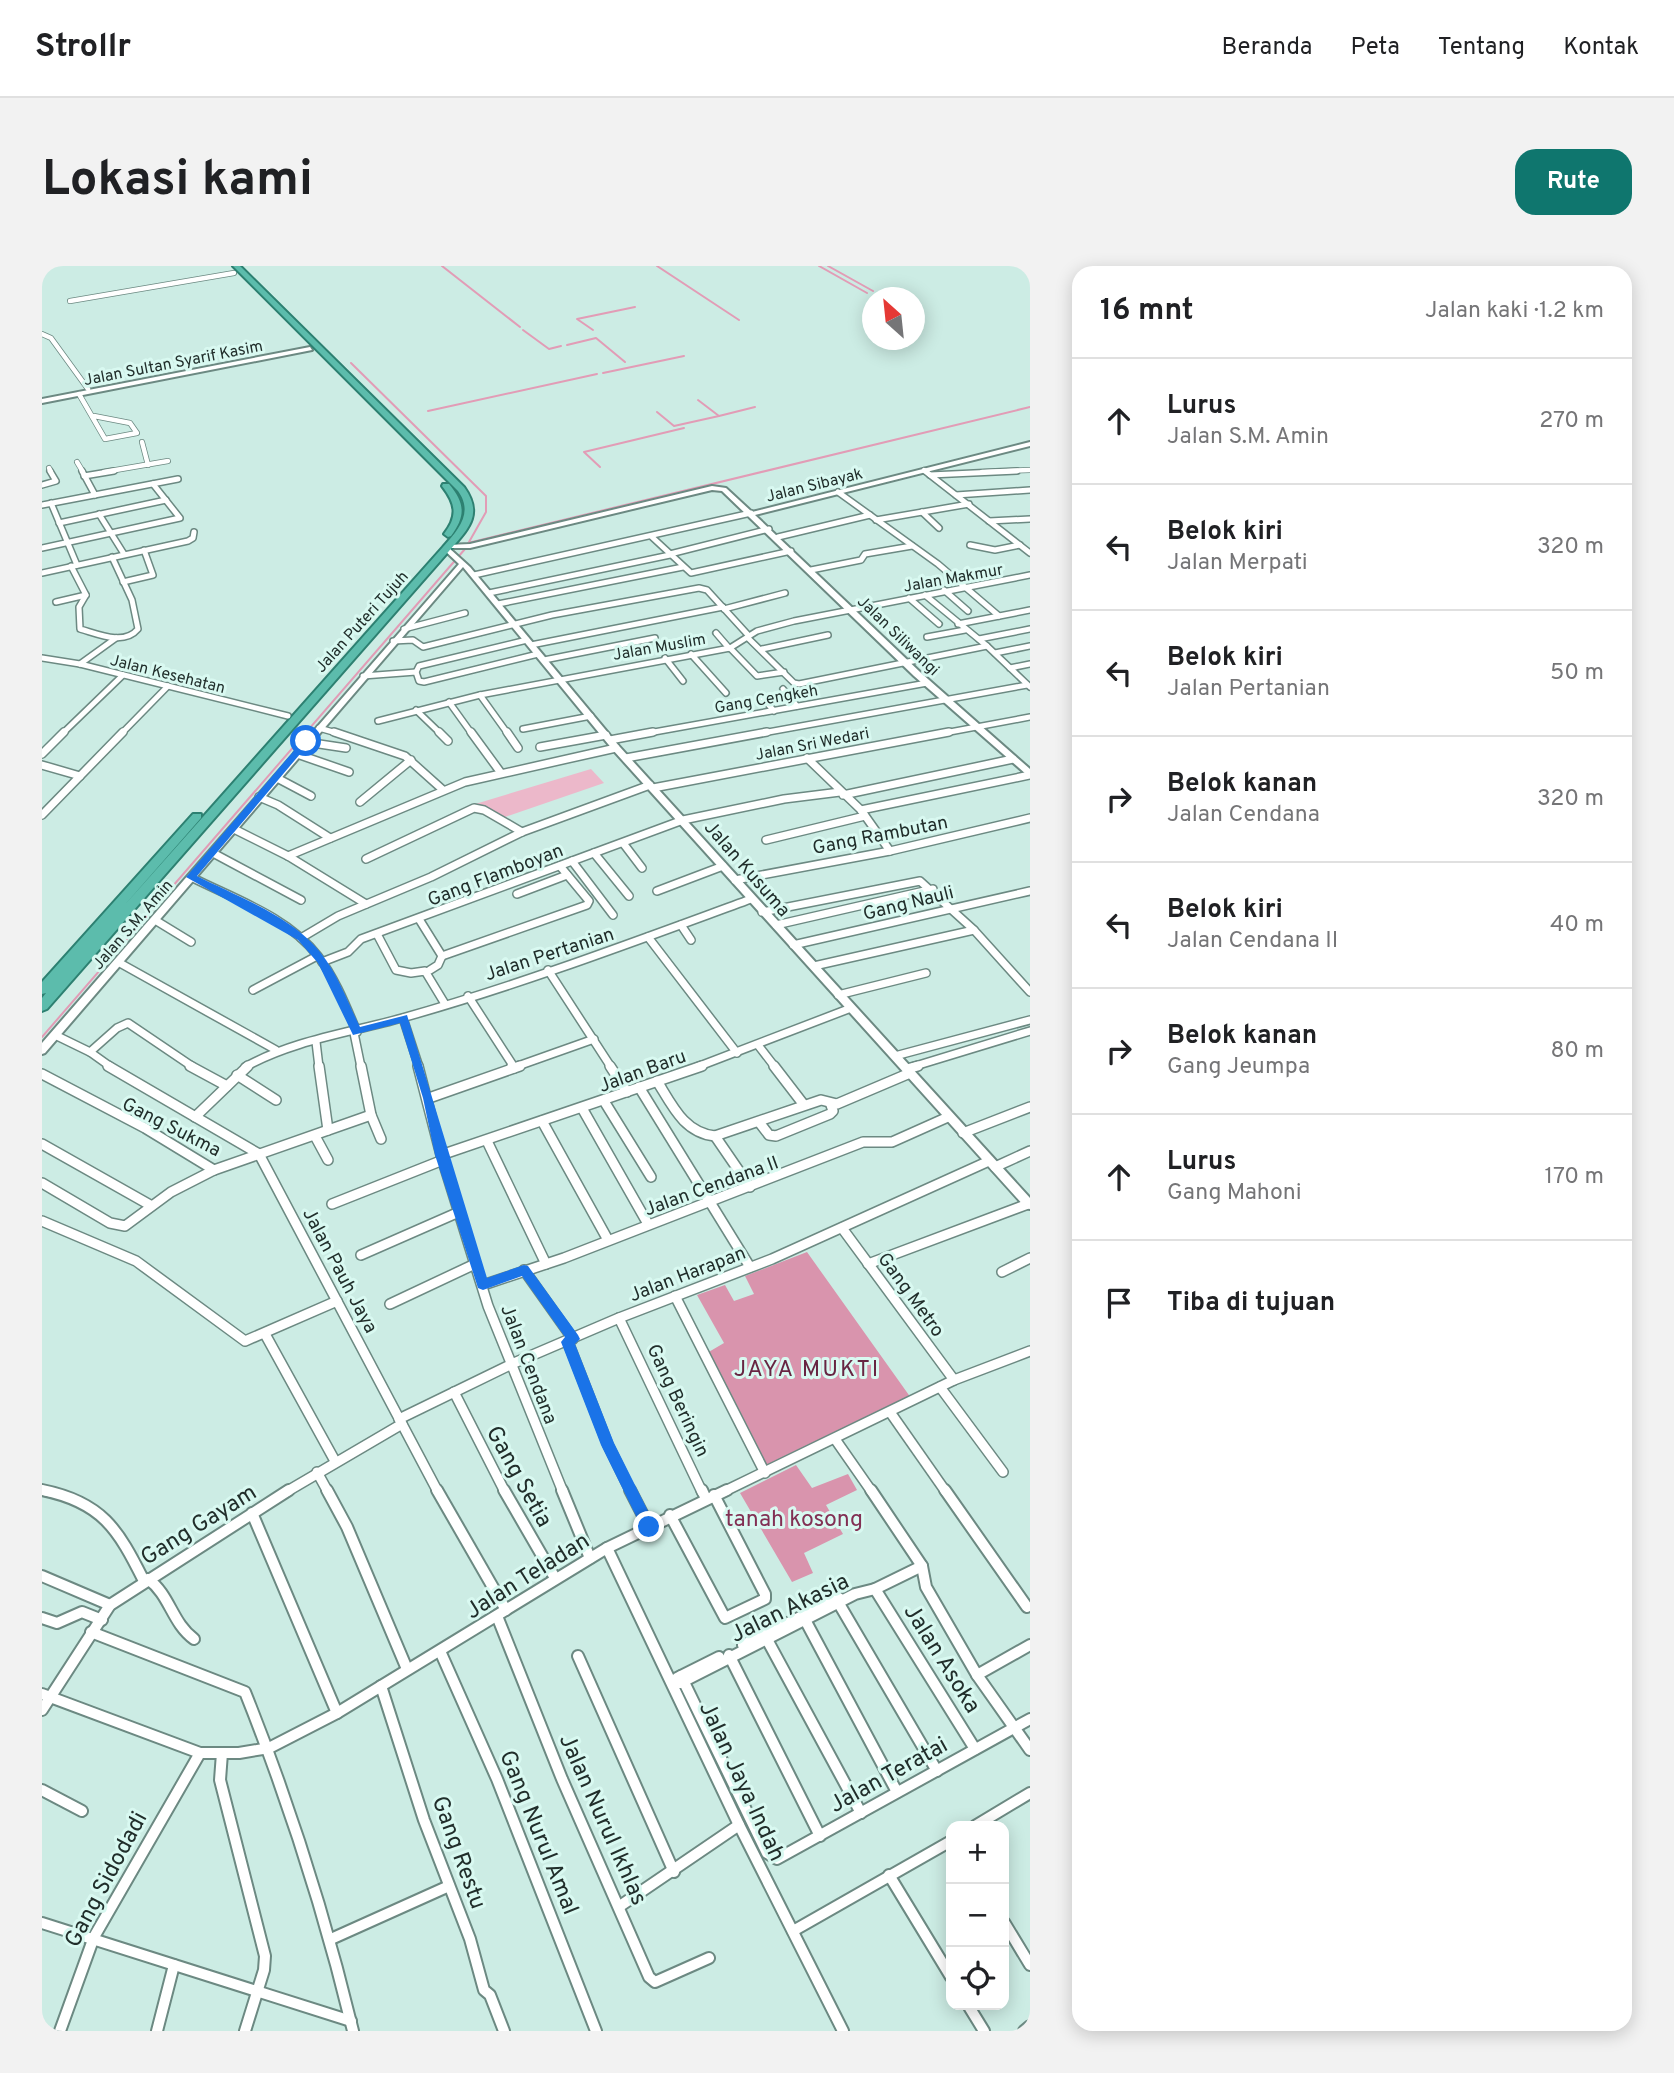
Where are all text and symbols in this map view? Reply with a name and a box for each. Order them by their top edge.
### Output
text: Strollr [35,27,131,69]
text: Beranda [1222,33,1313,63]
text: Peta [1351,33,1400,63]
text: Tentang [1438,33,1525,63]
text: Kontak [1563,33,1639,63]
button: Rute [1515,149,1632,215]
text: Lokasi kami [42,151,313,213]
north arrow [862,287,925,350]
text: 16 mnt [1100,293,1193,330]
text: Jalan kaki · 1.2 km [1425,297,1604,326]
street label: Jalan Sultan Syarif Kasim [82,337,265,391]
text: Lurus [1167,390,1236,423]
icon: ahead [1100,402,1138,440]
text: 270 m [1539,407,1604,436]
text: Jalan S.M. Amin [1167,423,1329,452]
street label: Jalan Sibayak [764,464,865,508]
text: Belok kiri [1167,516,1283,549]
icon: left [1100,528,1138,566]
text: 320 m [1537,533,1604,562]
text: Jalan Merpati [1167,549,1308,578]
street label: Jalan Makmur [902,560,1005,598]
street label: Jalan Puteri Tujuh [312,567,413,677]
street label: Jalan Siliwangi [852,592,943,681]
street label: Jalan Muslim [611,630,707,666]
text: Belok kiri [1167,642,1283,675]
street label: Jalan Kesehatan [108,651,227,699]
icon: left [1100,654,1138,692]
text: 50 m [1550,659,1604,688]
text: Jalan Pertanian [1167,675,1330,704]
street label: Gang Cengkeh [713,681,820,719]
street label: Jalan Sri Wedari [754,724,871,766]
route start [290,725,321,756]
text: Belok kanan [1167,768,1317,801]
icon: right [1100,780,1138,818]
text: 320 m [1537,785,1604,814]
text: Jalan Cendana [1167,801,1320,830]
street label: Gang Rambutan [811,811,950,861]
street label: Jalan Kusuma [698,816,795,922]
street label: Gang Flamboyan [424,839,567,913]
street label: Jalan S.M. Amin [89,876,178,974]
street label: Gang Nauli [861,881,956,927]
text: Belok kiri [1167,894,1283,927]
icon: left [1100,906,1138,944]
text: 40 m [1550,911,1604,940]
street label: Jalan Pertanian [482,923,617,987]
text: Jalan Cendana II [1167,927,1338,956]
text: Belok kanan [1167,1020,1317,1053]
icon: right [1100,1032,1138,1070]
text: 80 m [1551,1037,1604,1066]
street label: Jalan Baru [596,1045,690,1099]
text: Gang Jeumpa [1167,1053,1310,1082]
street label: Gang Sukma [118,1093,225,1163]
text: Lurus [1167,1146,1236,1179]
street label: Jalan Cendana II [641,1151,782,1222]
icon: ahead [1100,1158,1138,1196]
text: 170 m [1545,1163,1604,1192]
text: Gang Mahoni [1167,1179,1302,1208]
street label: Jalan Pauh Jaya [296,1204,382,1338]
street label: Jalan Harapan [626,1242,749,1308]
street label: Gang Metro [872,1248,949,1342]
icon: arrive [1100,1284,1138,1322]
text: Tiba di tujuan [1167,1287,1335,1320]
street label: Jalan Cendana [494,1301,562,1428]
street label: Gang Beringin [641,1341,714,1461]
district label: JAYA MUKTI [734,1356,880,1385]
street label: Gang Setia [478,1421,558,1533]
street label: Gang Gayam [136,1479,263,1573]
park label: tanah kosong [725,1506,863,1535]
route end [633,1511,664,1542]
street label: Jalan Teladan [461,1527,596,1627]
street label: Jalan Akasia [726,1568,854,1650]
street label: Jalan Asoka [896,1599,986,1719]
street label: Jalan Jaya Indah [691,1698,790,1867]
street label: Jalan Nurul Ikhlas [551,1730,652,1910]
street label: Jalan Teratai [825,1732,954,1821]
street label: Gang Nurul Amal [492,1746,584,1919]
street label: Gang Restu [424,1792,492,1913]
street label: Gang Sidodadi [59,1807,155,1953]
map controls [946,1821,1009,2010]
button: + [946,1821,1009,1884]
button: − [946,1884,1009,1947]
button: locate [946,1947,1009,2010]

